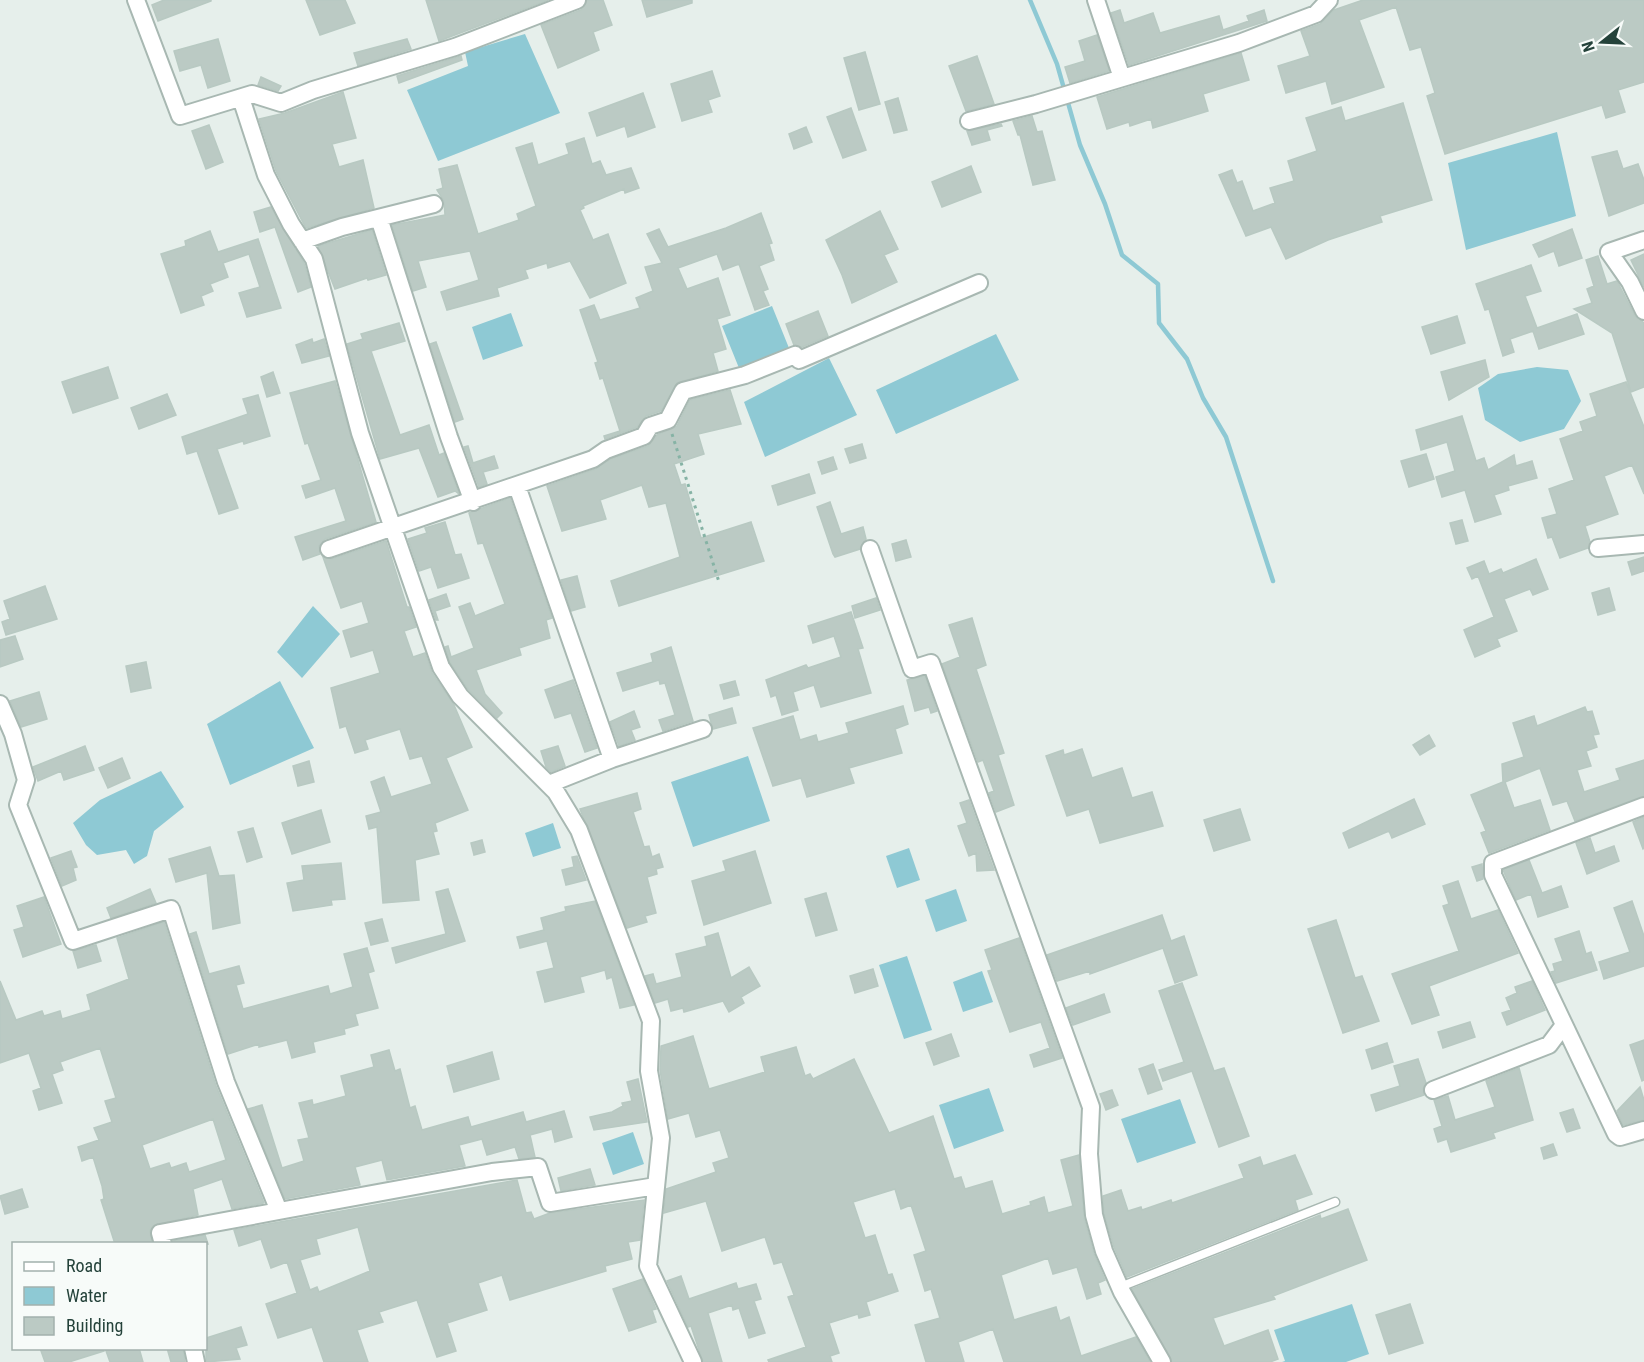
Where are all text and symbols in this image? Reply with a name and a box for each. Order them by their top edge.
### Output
north arrow [1572,12,1632,72]
text: N [1578,39,1599,54]
legend [12,1242,207,1350]
text: Road [66,1255,102,1276]
text: Water [66,1285,108,1306]
text: Building [66,1315,123,1336]

